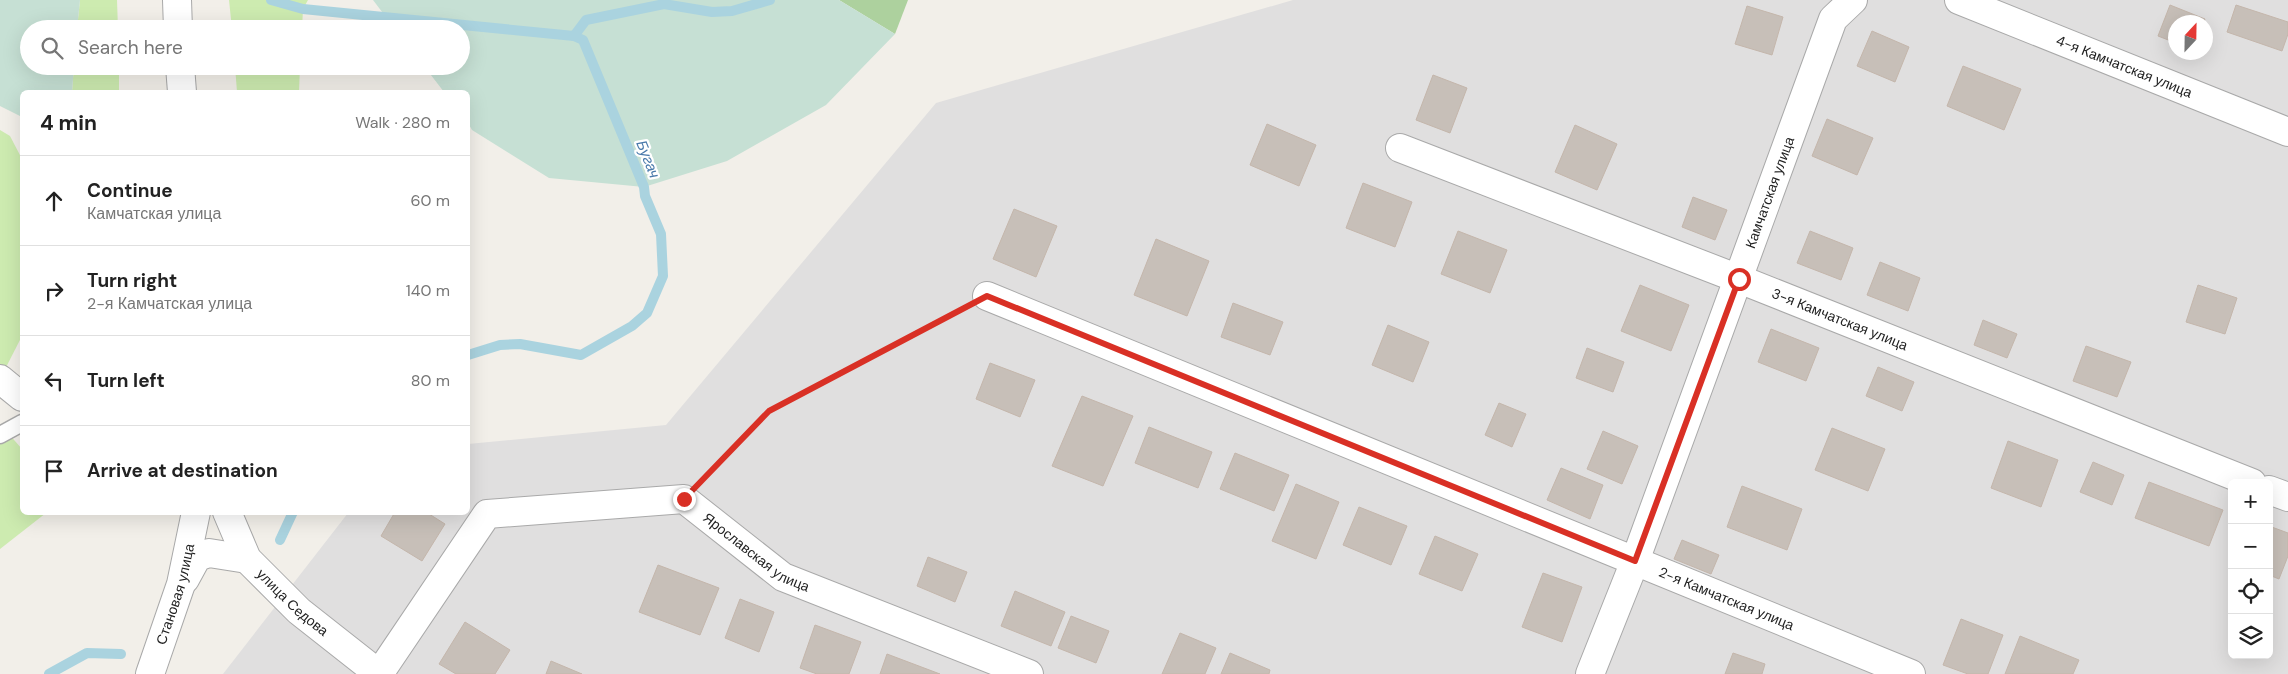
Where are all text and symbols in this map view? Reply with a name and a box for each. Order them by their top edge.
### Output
north arrow [2168,15,2213,60]
search box [20,20,470,75]
street label: 4-я Камчатская улица [2054,31,2195,102]
icon: search [38,34,66,62]
text: Search here [78,35,183,60]
text: 4 min [40,109,97,137]
text: Walk · 280 m [355,112,450,133]
street label: Камчатская улица [1741,134,1798,251]
water label: Бугач [631,137,665,181]
text: Continue [87,178,173,203]
icon: ahead [40,187,68,215]
text: 60 m [410,190,450,211]
text: Камчатская улица [87,203,221,224]
text: Turn right [87,268,177,293]
route start [1728,268,1751,291]
icon: right [40,277,68,305]
text: 140 m [406,280,450,301]
street label: 3-я Камчатская улица [1769,284,1911,354]
text: 2-я Камчатская улица [87,293,252,314]
icon: left [40,367,68,395]
text: Turn left [87,368,165,393]
text: 80 m [411,370,450,391]
icon: arrive [40,457,68,485]
text: Arrive at destination [87,458,278,483]
map controls [2228,479,2273,659]
button: + [2228,479,2273,524]
route end [673,488,696,511]
street label: Ярославская улица [700,509,812,596]
button: − [2228,524,2273,569]
street label: Становая улица [152,542,198,647]
street label: 2-я Камчатская улица [1656,563,1797,634]
street label: улица Седова [253,565,332,640]
button: locate [2228,569,2273,614]
button: layers [2228,614,2273,659]

